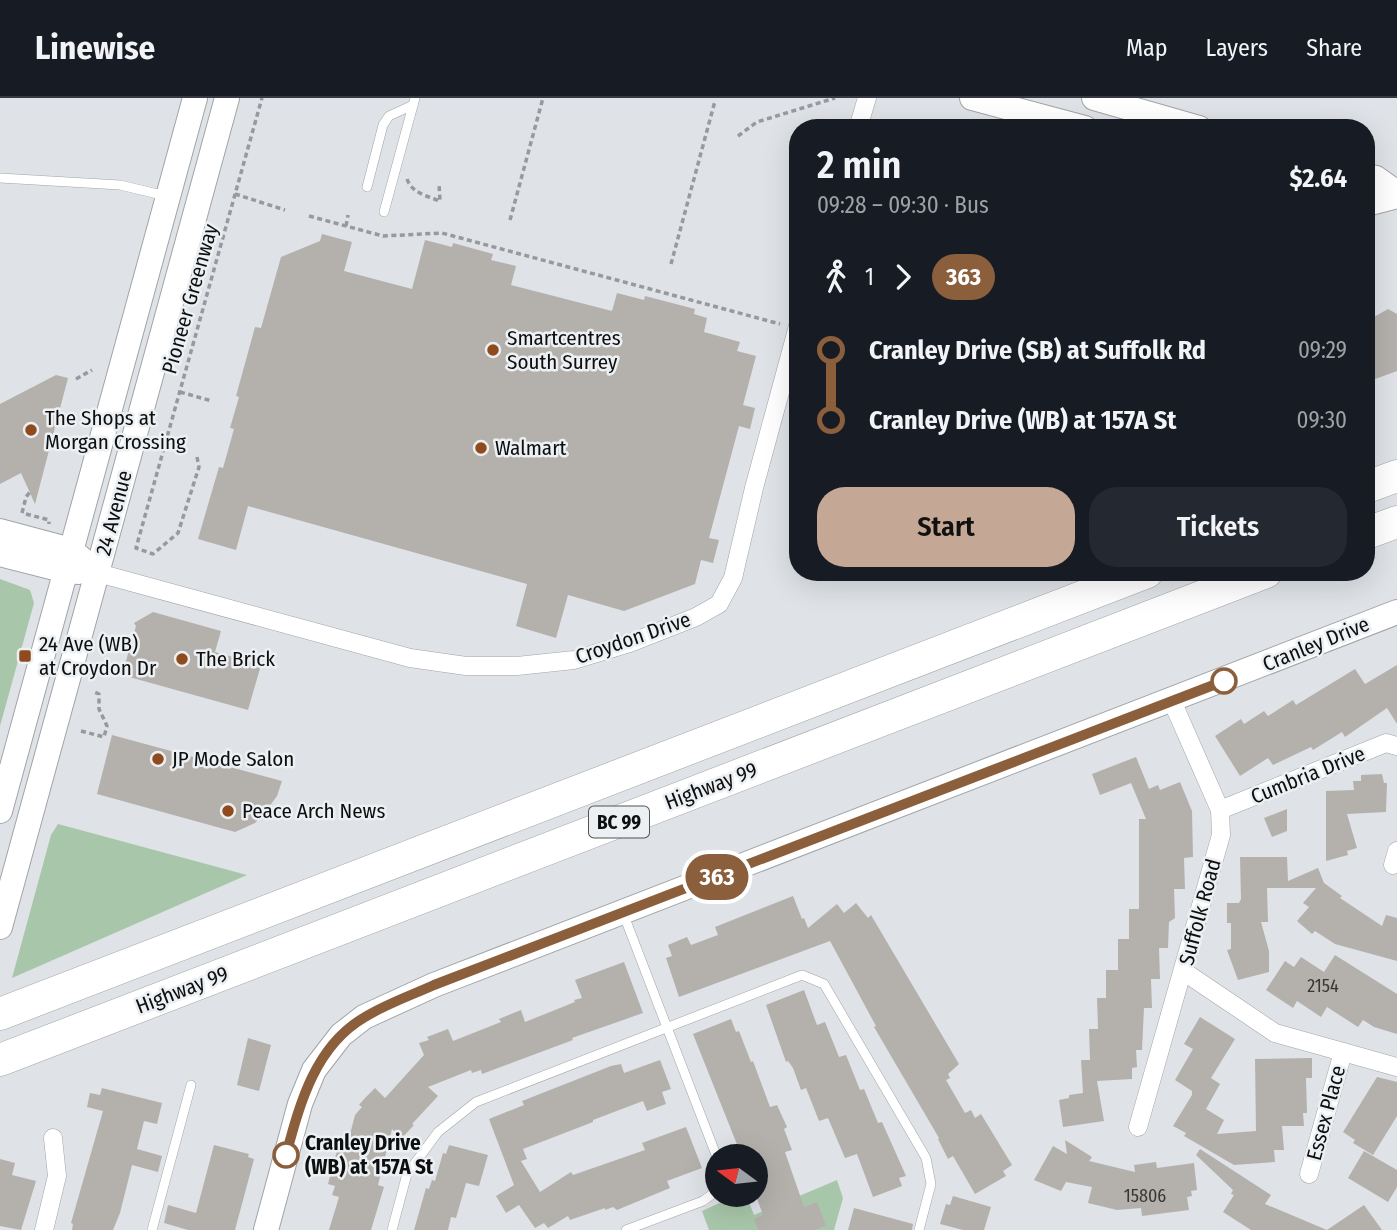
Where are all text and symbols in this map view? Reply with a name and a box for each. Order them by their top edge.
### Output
text: Linewise [35,28,155,68]
text: Map [1126,34,1168,62]
text: Layers [1206,34,1268,62]
text: Share [1306,34,1362,62]
text: 2 min [817,142,901,188]
text: $2.64 [1290,163,1347,194]
text: 09:28 – 09:30 · Bus [817,191,989,219]
street label: Pioneer Greenway [156,220,224,377]
icon: walk [817,258,855,296]
icon: forward [884,258,922,296]
text: 1 [865,263,874,291]
text: 363 [946,263,981,291]
place label: Smartcentres South Surrey [507,325,621,375]
text: Cranley Drive (SB) at Suffolk Rd [869,335,1206,366]
text: 09:29 [1298,336,1347,364]
marker: Smartcentres South Surrey [485,342,501,358]
place label: The Shops at Morgan Crossing [45,405,186,455]
text: Cranley Drive (WB) at 157A St [869,405,1176,436]
text: 09:30 [1297,406,1347,434]
marker: The Shops at Morgan Crossing [23,422,39,438]
place label: Walmart [495,435,566,461]
marker: Walmart [473,440,489,456]
street label: 24 Avenue [90,468,138,558]
button: Start [817,487,1075,567]
button: Tickets [1089,487,1347,567]
street label: Croydon Drive [572,606,694,670]
street label: Cranley Drive [1259,611,1373,677]
place label: 24 Ave (WB) at Croydon Dr [39,631,157,681]
place label: The Brick [196,646,275,672]
marker: 24 Ave (WB) at Croydon Dr [17,648,33,664]
marker: The Brick [174,651,190,667]
unlabelled marker [1211,668,1237,694]
street label: Cumbria Drive [1247,740,1369,810]
place label: JP Mode Salon [172,746,294,772]
marker: JP Mode Salon [150,751,166,767]
street label: Highway 99 [661,756,761,816]
place label: Peace Arch News [242,798,385,824]
marker: Peace Arch News [220,803,236,819]
road number: BC 99 [589,806,649,838]
line badge: 363 [677,854,757,900]
street label: Suffolk Road [1173,856,1227,968]
text: 363 [699,863,735,891]
street label: Highway 99 [132,960,232,1020]
house number: 2154 [1307,975,1339,997]
street label: Essex Place [1301,1063,1351,1163]
place label: Cranley Drive (WB) at 157A St [305,1130,434,1180]
marker: Cranley Drive (WB) at 157A St [273,1142,299,1168]
north arrow [705,1144,768,1208]
map controls [705,1144,768,1207]
house number: 15806 [1124,1185,1166,1207]

